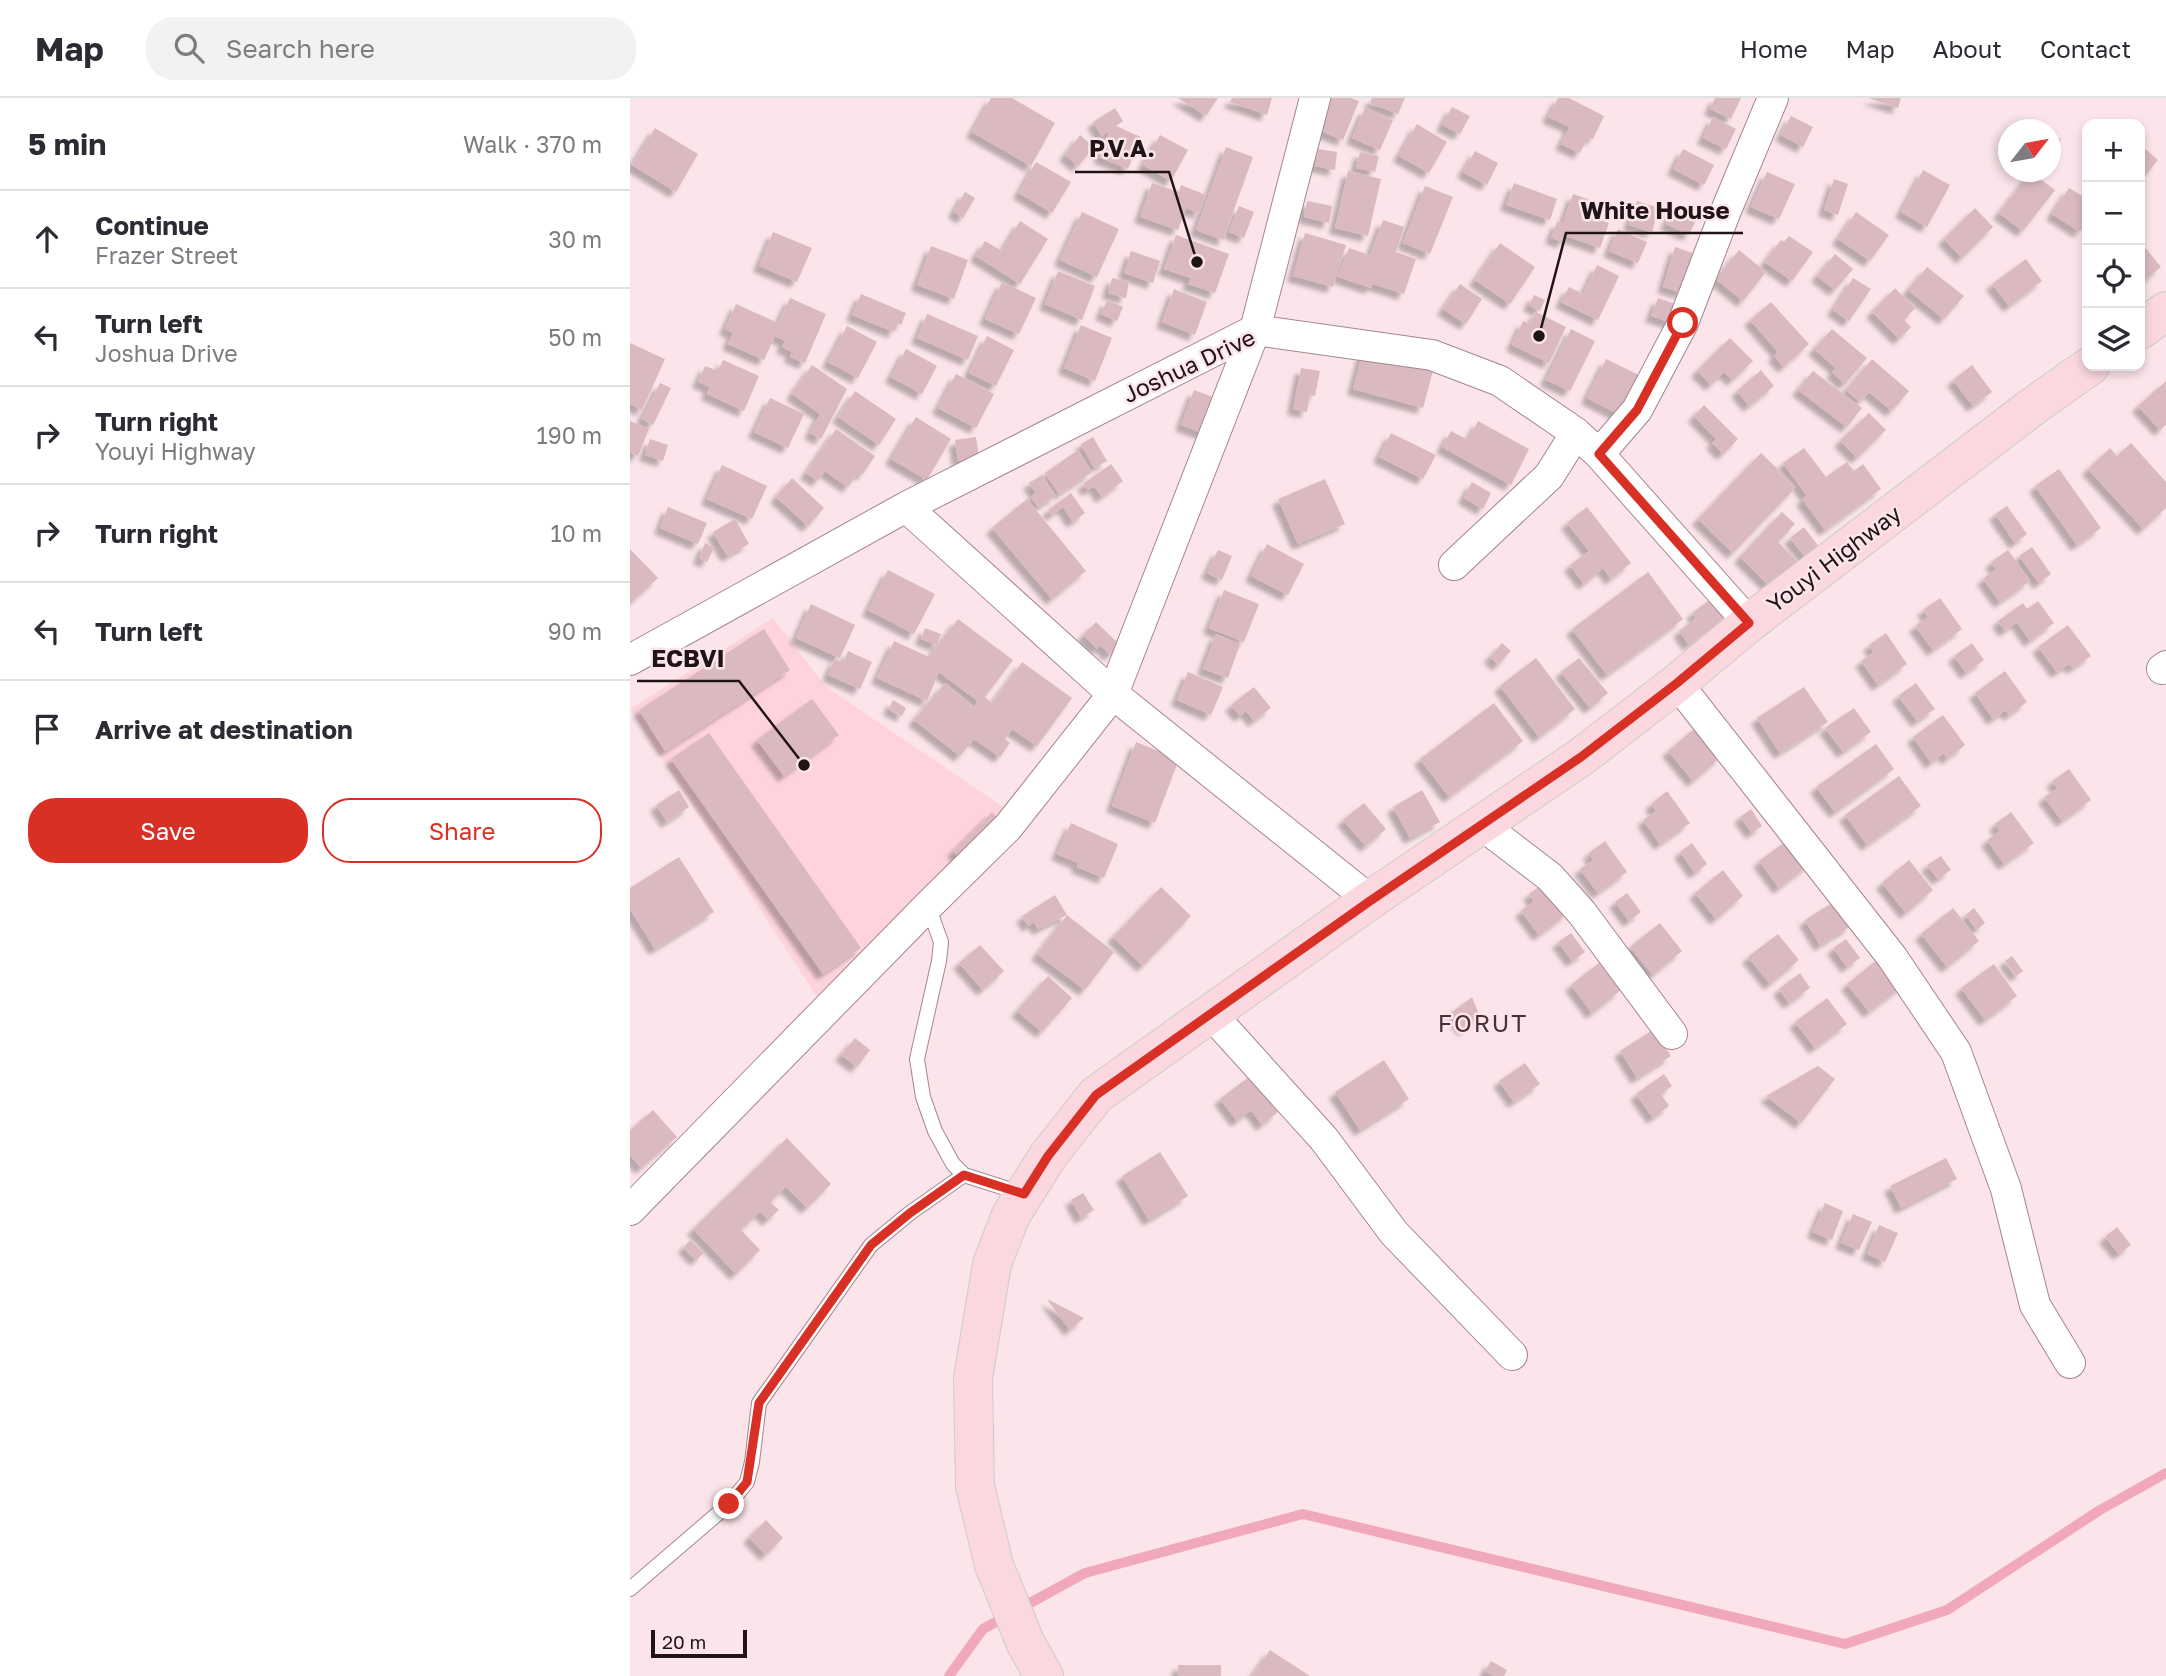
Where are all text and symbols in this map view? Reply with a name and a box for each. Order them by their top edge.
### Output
search box [146,17,636,80]
text: Map [35,29,104,68]
icon: search [170,29,208,67]
text: Search here [226,33,375,64]
text: Home [1740,34,1808,63]
text: Map [1846,34,1895,63]
text: About [1933,34,2002,63]
text: Contact [2040,34,2131,63]
north arrow [1998,119,2061,182]
map controls [2082,119,2145,371]
button: + [2082,119,2145,182]
text: 5 min [28,126,106,162]
callout: P.V.A. [1075,127,1169,172]
text: Walk · 370 m [463,130,602,158]
text: P.V.A. [1089,133,1155,162]
button: − [2082,182,2145,245]
callout: White House [1566,188,1743,233]
text: White House [1580,195,1730,224]
text: Continue [95,210,209,241]
icon: ahead [28,220,66,258]
text: 30 m [548,225,602,253]
text: Frazer Street [95,241,238,269]
button: locate [2082,245,2145,308]
route start [1667,307,1698,338]
text: Turn left [95,308,203,339]
button: layers [2082,308,2145,371]
icon: left [28,318,66,356]
street label: Joshua Drive [1118,322,1259,408]
text: 50 m [548,323,602,351]
text: Joshua Drive [95,339,238,367]
text: Turn right [95,406,218,437]
icon: right [28,416,66,454]
text: 190 m [537,421,602,449]
text: Youyi Highway [95,437,256,465]
street label: Youyi Highway [1761,499,1906,618]
icon: right [28,514,66,552]
text: Turn right [95,518,218,549]
text: 10 m [550,519,602,547]
icon: left [28,612,66,650]
text: Turn left [95,616,203,647]
text: 90 m [548,617,602,645]
callout: ECBVI [637,636,739,681]
text: ECBVI [651,643,725,672]
icon: arrive [28,710,66,748]
text: Arrive at destination [95,714,353,745]
button: Save [28,798,308,863]
button: Share [322,798,602,863]
district label: FORUT [1438,1008,1528,1037]
route end [713,1488,744,1519]
scale bar [651,1627,747,1659]
text: 20 m [662,1630,706,1653]

